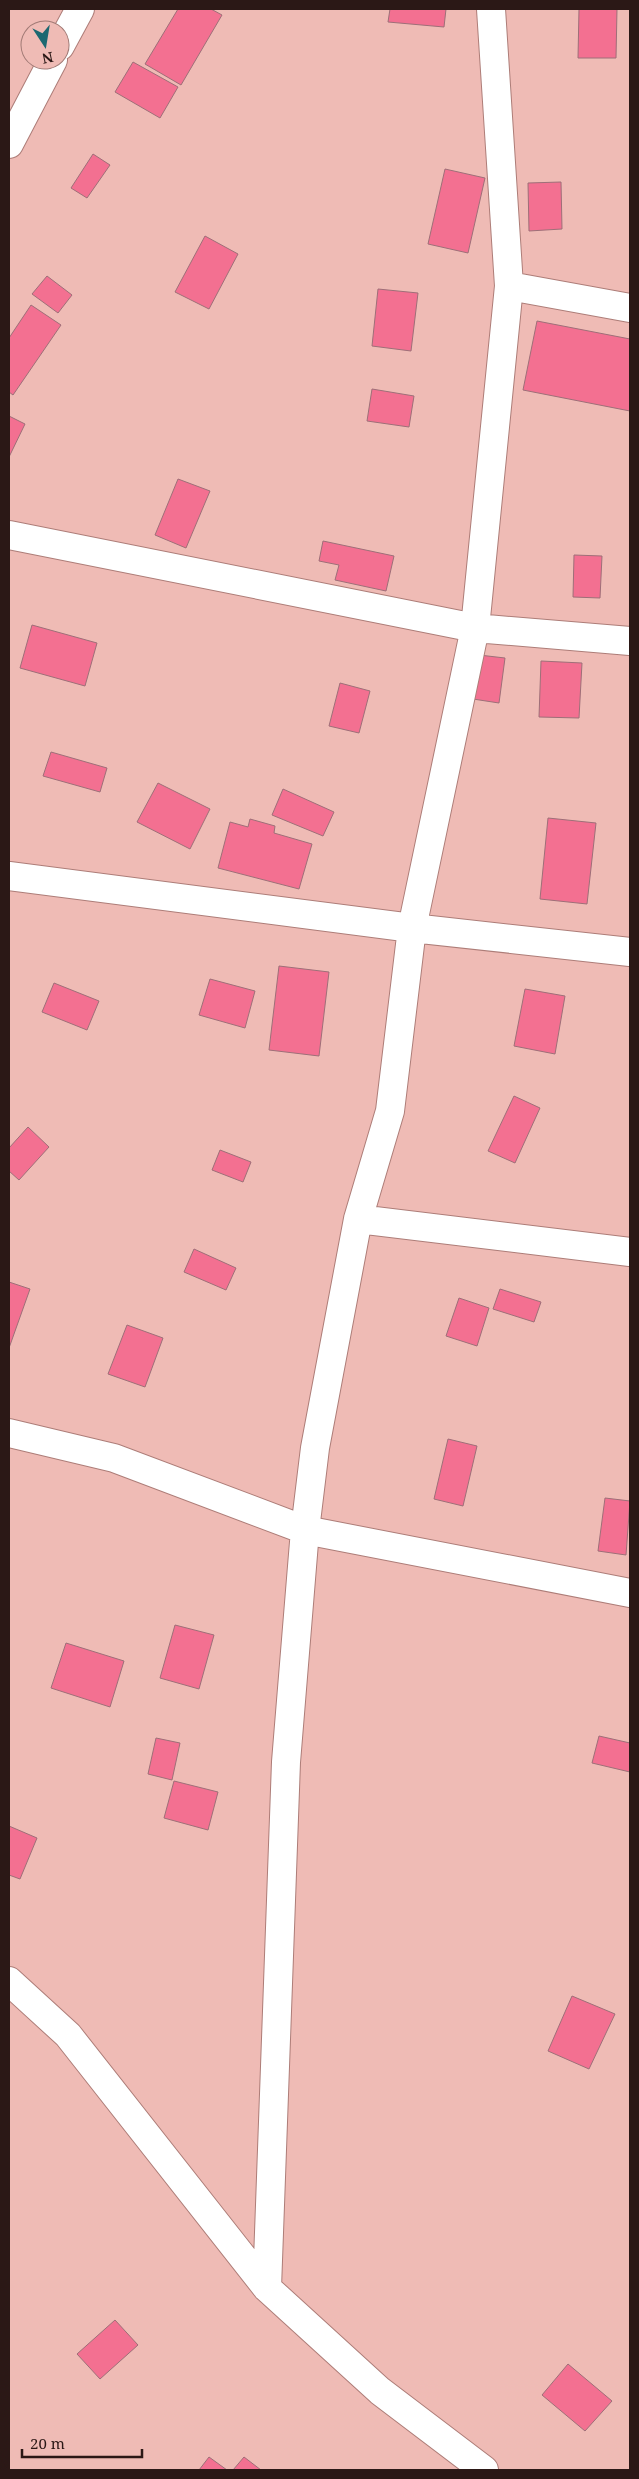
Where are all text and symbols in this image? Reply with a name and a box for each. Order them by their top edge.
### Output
north arrow [20,20,70,70]
text: N [40,48,55,69]
scale bar [22,2426,142,2458]
text: 20 m [30,2433,65,2453]

